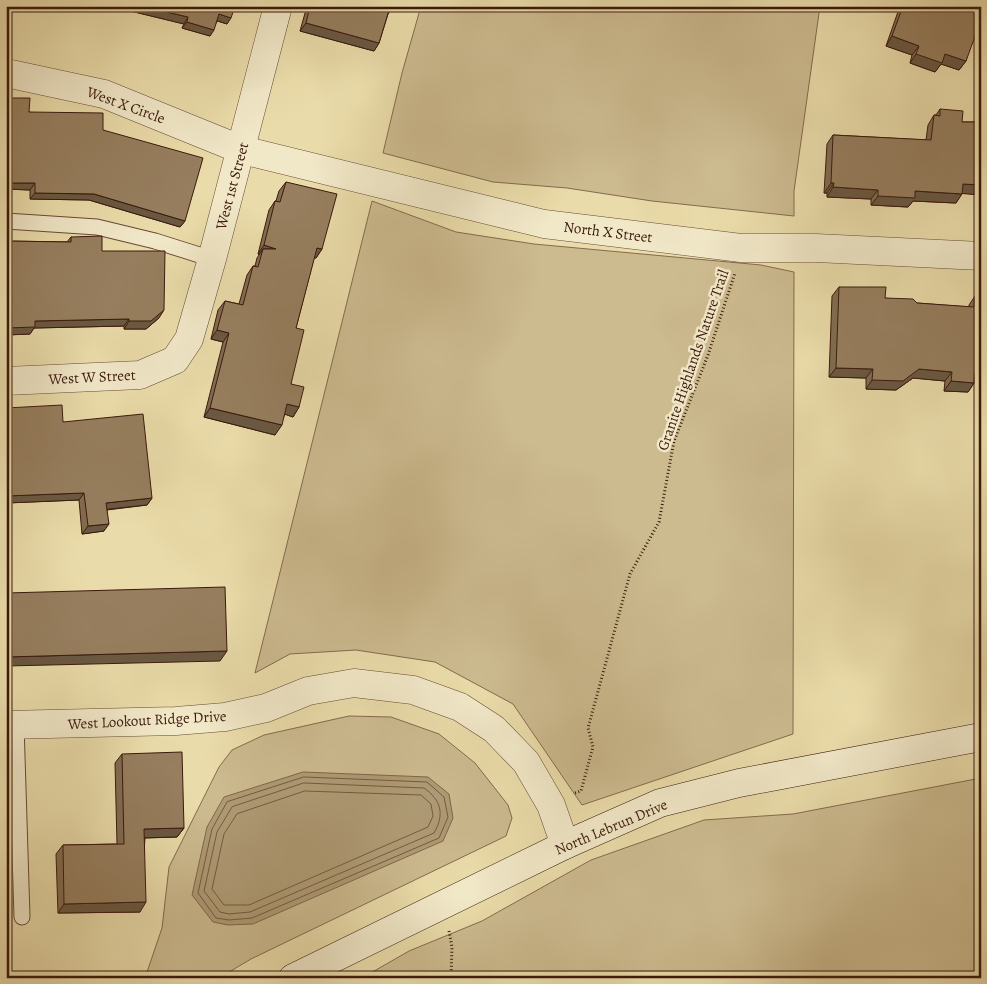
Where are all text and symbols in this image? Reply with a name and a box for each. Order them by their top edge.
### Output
street label: West X Circle [83,81,168,129]
street label: West 1st Street [210,140,253,233]
street label: North X Street [562,217,654,247]
street label: Granite Highlands Nature Trail [653,266,734,453]
street label: West W Street [47,365,136,389]
street label: West Lookout Ridge Drive [66,706,227,734]
street label: North Lebrun Drive [552,794,671,860]

